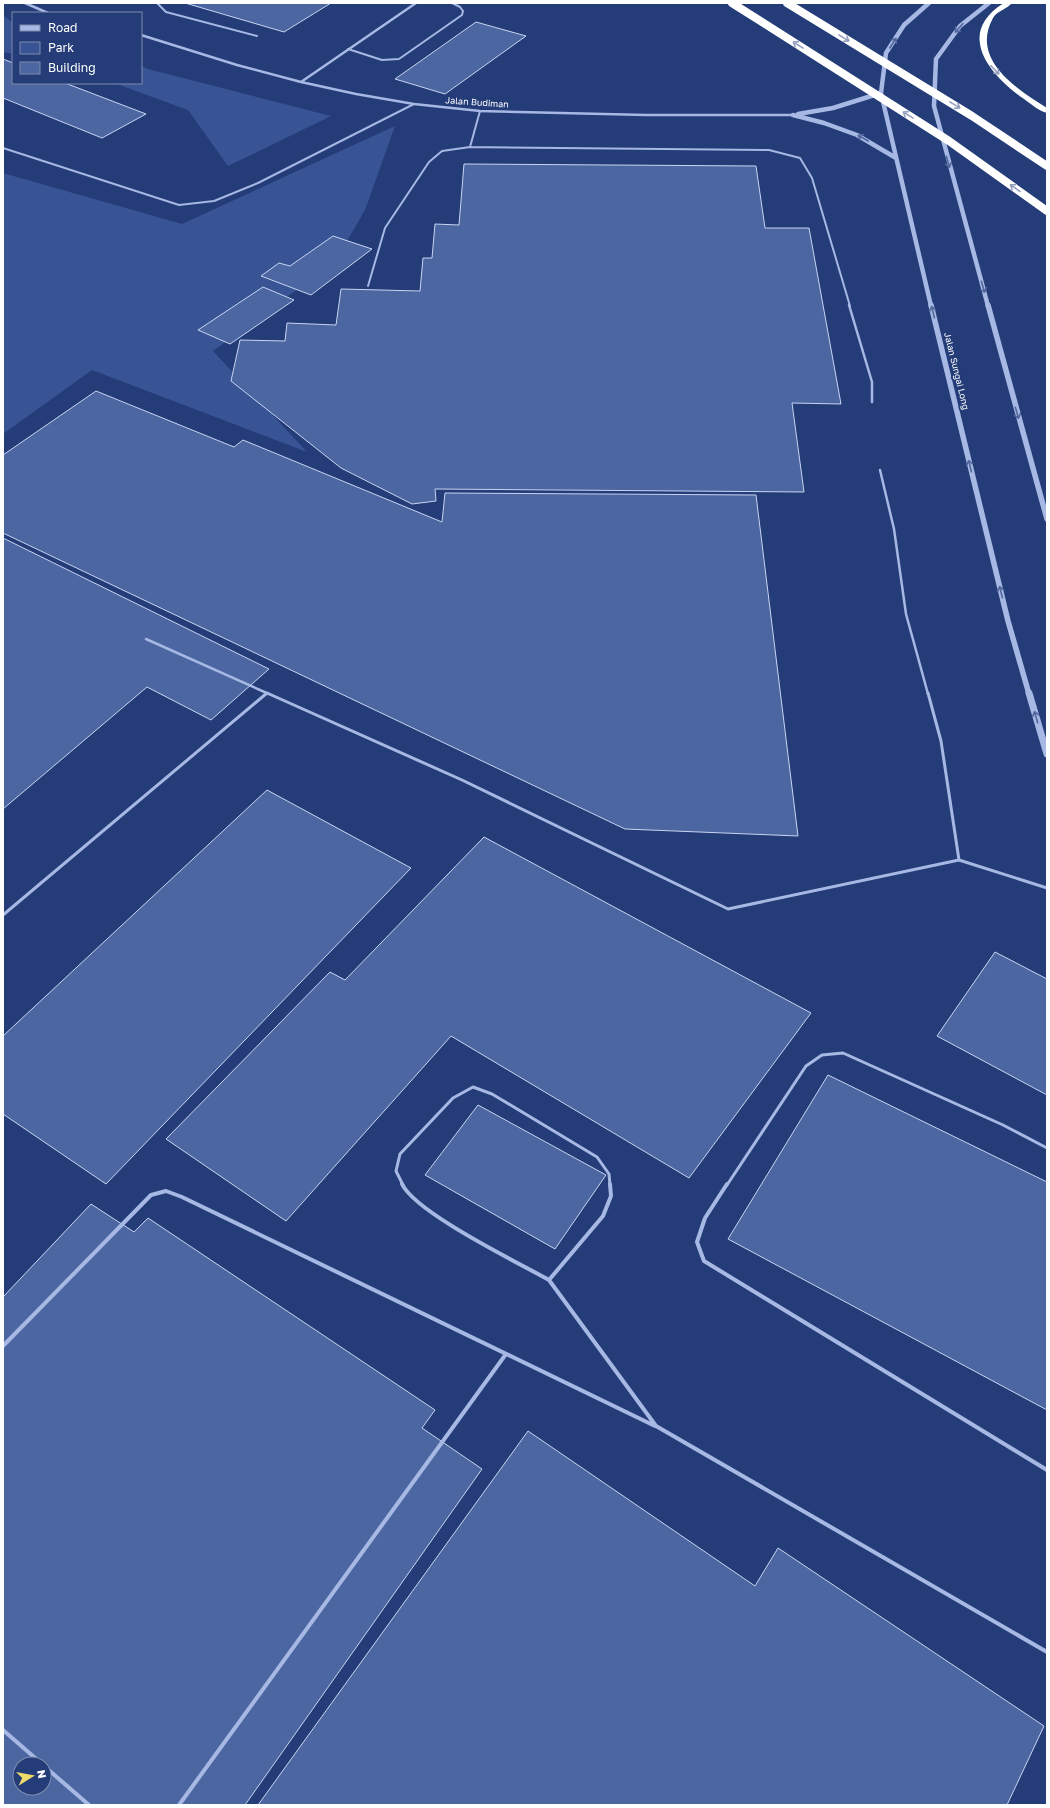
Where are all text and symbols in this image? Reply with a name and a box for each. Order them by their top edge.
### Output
legend [12,12,142,84]
text: Road [48,20,77,35]
one-way arrow [955,23,964,33]
one-way arrow [838,34,850,42]
one-way arrow [888,37,897,48]
text: Park [48,40,74,55]
one-way arrow [792,41,804,49]
text: Building [48,60,96,75]
one-way arrow [990,65,1000,75]
street label: Jalan Budiman [445,94,509,110]
one-way arrow [949,102,961,110]
one-way arrow [903,111,914,119]
one-way arrow [857,134,869,142]
one-way arrow [945,155,952,168]
one-way arrow [1010,184,1021,192]
one-way arrow [979,281,987,294]
one-way arrow [929,306,937,319]
street label: Jalan Sungai Long [942,331,972,411]
one-way arrow [1014,406,1022,419]
one-way arrow [966,459,974,472]
one-way arrow [996,586,1004,599]
one-way arrow [1032,711,1039,724]
north arrow [12,1756,52,1796]
text: N [35,1769,49,1779]

